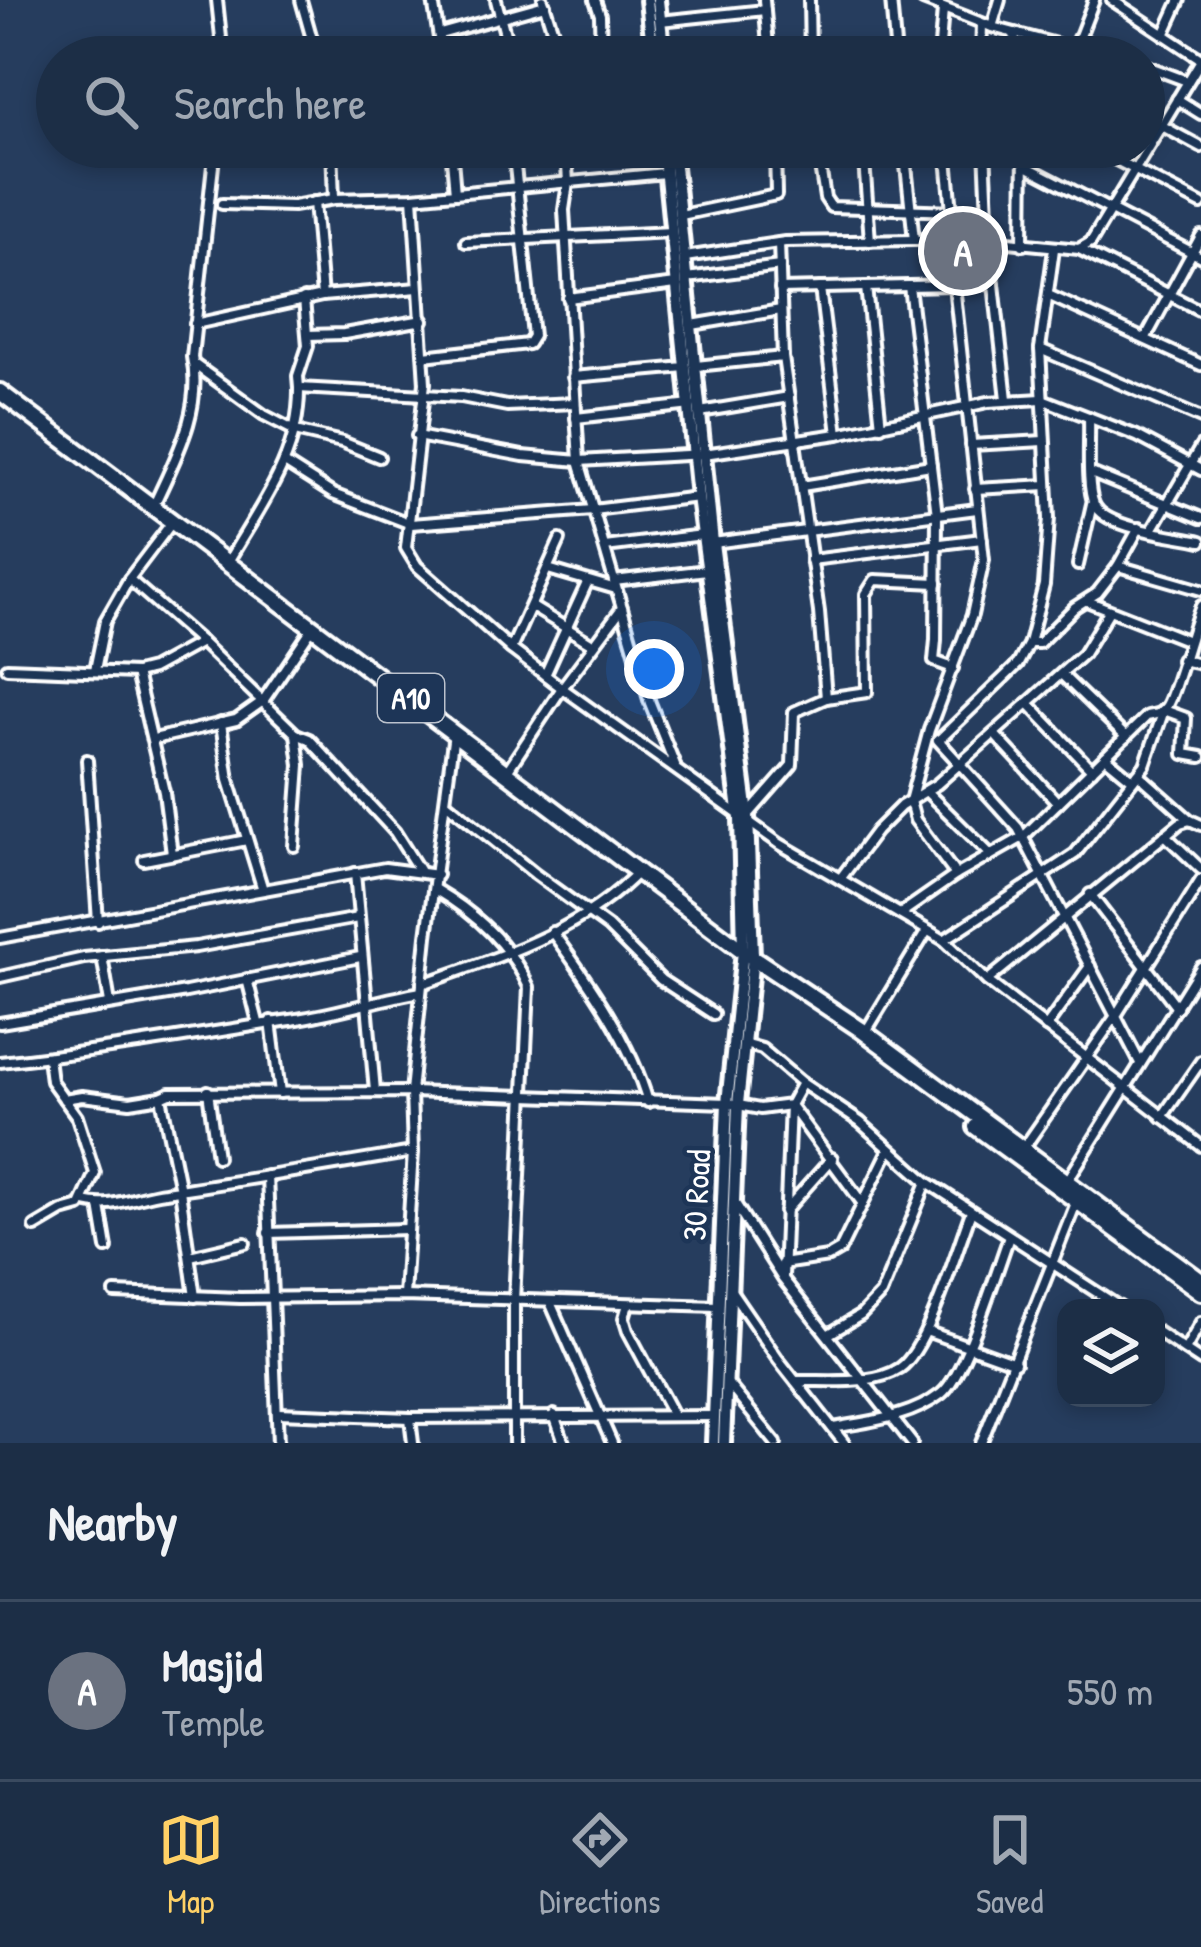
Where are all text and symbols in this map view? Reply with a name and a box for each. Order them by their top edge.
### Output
search box [36,36,1165,168]
icon: search [78,69,144,135]
text: Search here [174,72,366,133]
pin: A [924,206,1002,296]
your location [624,639,684,699]
road number: A10 [378,674,444,722]
street label: 30 Road [672,1148,720,1242]
map controls [1057,1299,1165,1407]
button: layers [1057,1299,1165,1407]
text: Nearby [48,1487,178,1556]
text: Masjid [162,1634,262,1695]
text: A [77,1664,97,1717]
text: 550 m [1067,1664,1153,1717]
text: Temple [162,1695,265,1748]
tab: Map [158,1807,224,1923]
tab: Directions [539,1807,661,1923]
tab: Saved [976,1807,1043,1923]

